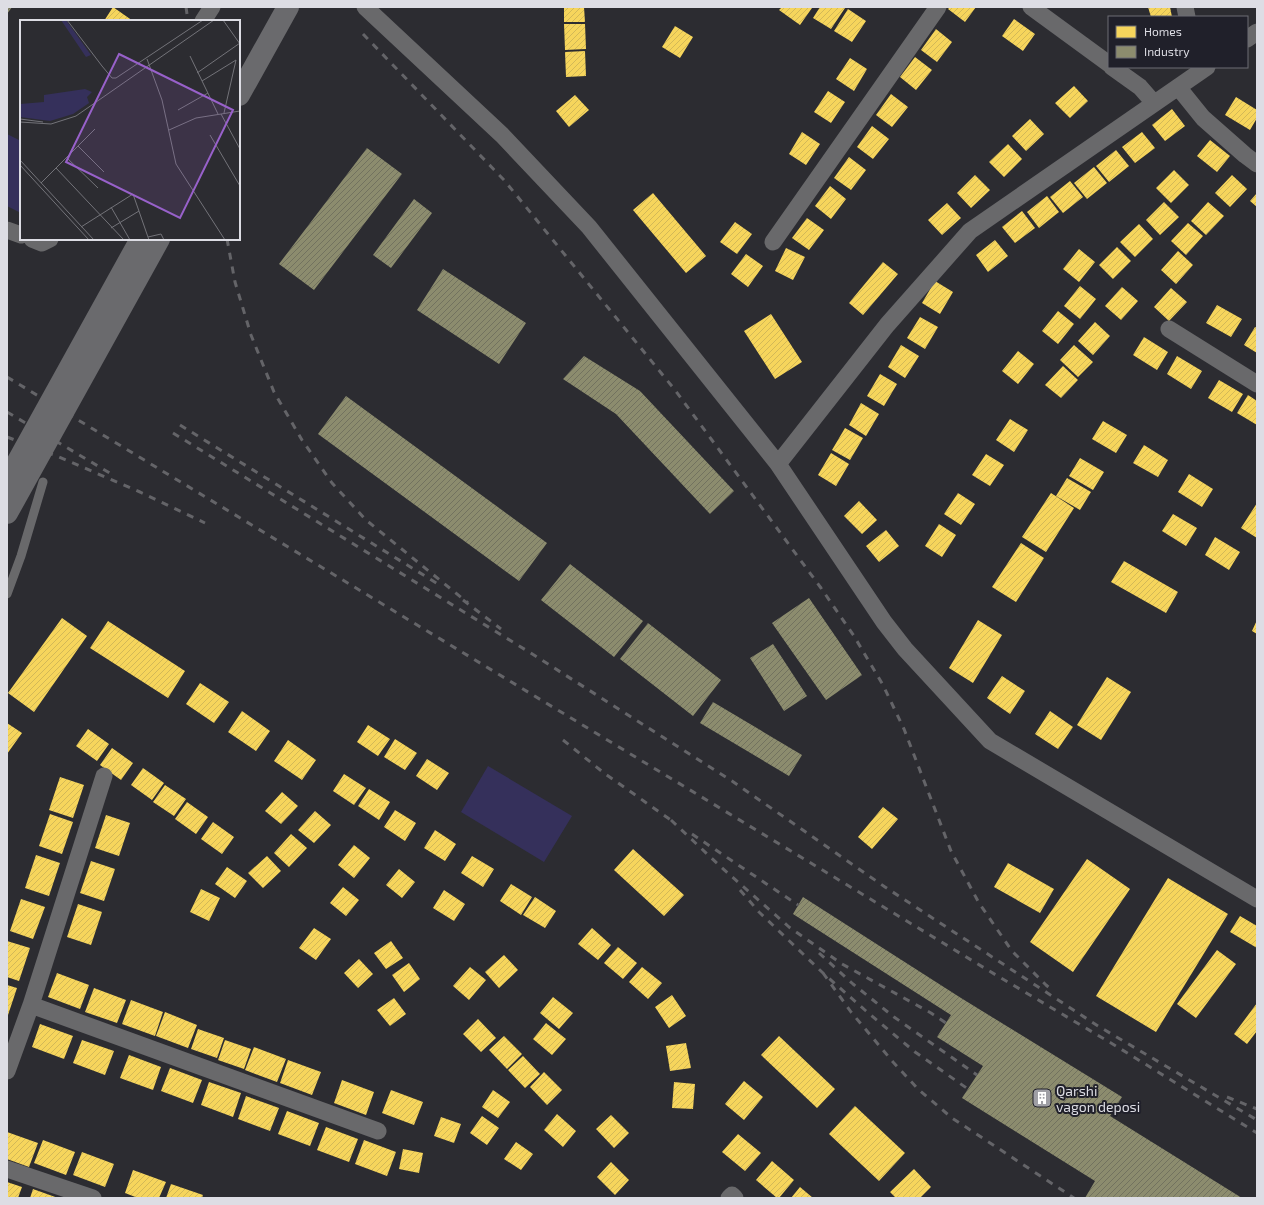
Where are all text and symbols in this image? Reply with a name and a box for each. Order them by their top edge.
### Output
legend [1108,16,1248,68]
inset map [20,20,240,240]
text: Homes [1144,24,1182,38]
text: Industry [1144,44,1190,58]
place label: Qarshi vagon deposi [1056,1082,1140,1115]
building icon: Qarshi vagon deposi [1031,1087,1053,1109]

